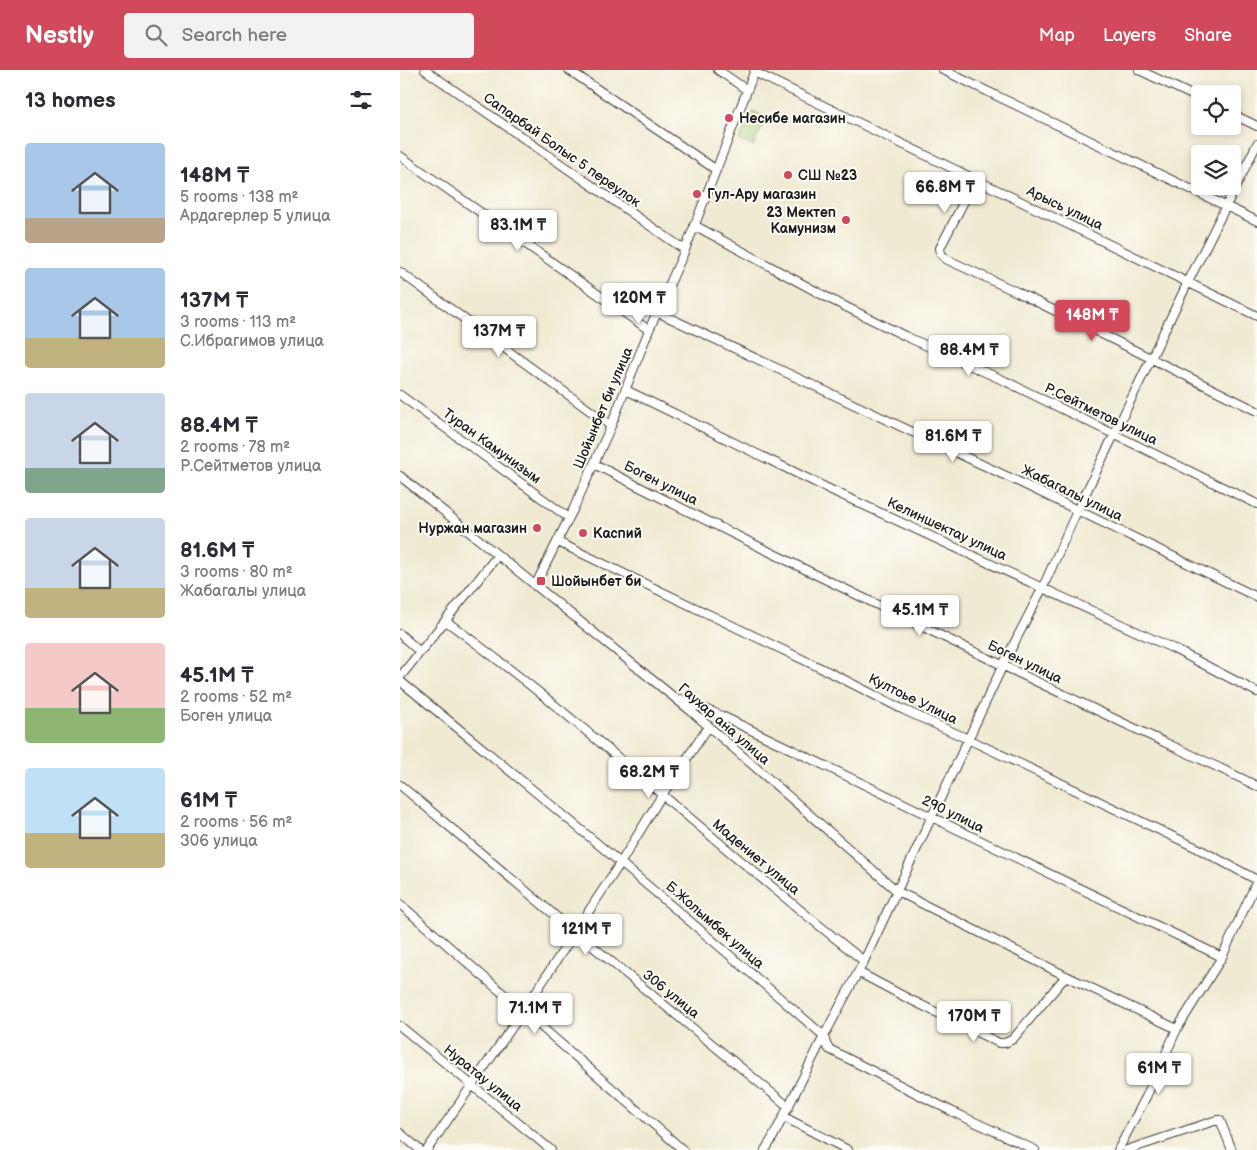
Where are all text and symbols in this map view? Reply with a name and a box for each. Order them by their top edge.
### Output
search box [124,13,474,58]
text: Nestly [25,21,94,50]
icon: search [142,21,170,49]
text: Search here [182,24,287,47]
text: Map [1039,25,1075,46]
text: Layers [1103,25,1156,46]
text: Share [1184,25,1232,46]
map controls [1191,85,1241,195]
button: locate [1191,85,1241,135]
icon: filters [347,86,375,114]
text: 13 homes [25,88,116,113]
street label: Сапарбай Болыс 5 переулок [480,89,644,211]
place label: Несибе магазин [739,110,846,127]
marker: Несибе магазин [723,112,735,124]
button: layers [1191,145,1241,195]
icon: home [65,163,125,223]
text: 148M ₸ [180,163,249,188]
place label: СШ №23 [798,167,857,184]
marker: СШ №23 [782,169,794,181]
pin: 66.8M ₸ [899,172,991,214]
text: 66.8M ₸ [915,178,975,197]
street label: Арысь улица [1023,182,1107,234]
place label: Гул-Ару магазин [707,186,816,203]
text: 5 rooms · 138 m² [180,188,299,207]
marker: Гул-Ару магазин [691,188,703,200]
place label: 23 Мектеп Камунизм [766,204,836,237]
text: Ардагерлер 5 улица [180,207,331,226]
pin: 83.1M ₸ [472,210,564,252]
marker: 23 Мектеп Камунизм [840,214,852,226]
text: 83.1M ₸ [490,216,546,235]
pin: 120M ₸ [598,282,680,325]
icon: home [65,288,125,348]
text: 137M ₸ [180,288,248,313]
text: 120M ₸ [613,289,665,308]
pin: 148M ₸ [1051,300,1133,342]
text: 148M ₸ [1066,306,1118,325]
text: 3 rooms · 113 m² [180,313,296,332]
pin: 137M ₸ [458,316,540,358]
text: 137M ₸ [473,322,525,341]
text: С.Ибрагимов улица [180,332,324,351]
pin: 88.4M ₸ [923,334,1015,377]
text: 88.4M ₸ [939,341,999,360]
street label: Шойынбет би улица [570,344,637,471]
street label: Р.Сейтметов улица [1042,379,1161,449]
street label: Туран Камунизым [440,405,544,487]
icon: home [65,413,125,473]
text: 88.4M ₸ [180,413,257,438]
pin: 81.6M ₸ [907,420,999,463]
text: 81.6M ₸ [925,427,981,446]
text: 2 rooms · 78 m² [180,438,290,457]
text: Р.Сейтметов улица [180,457,321,476]
street label: Боген улица [621,457,701,509]
street label: Жабагалы улица [1019,461,1126,525]
street label: Келиншектау улица [884,494,1010,564]
place label: Нуржан магазин [418,520,527,537]
marker: Нуржан магазин [531,522,543,534]
place label: Каспий [593,525,642,542]
marker: Каспий [577,527,589,539]
icon: home [65,538,125,598]
text: 81.6M ₸ [180,538,254,563]
text: 3 rooms · 80 m² [180,563,293,582]
place label: Шойынбет би [551,573,642,590]
marker: Шойынбет би [535,575,547,587]
text: Жабагалы улица [180,582,306,601]
pin: 45.1M ₸ [874,594,966,637]
text: 45.1M ₸ [892,601,948,620]
street label: Боген улица [985,637,1066,688]
icon: home [65,663,125,723]
text: 45.1M ₸ [180,663,253,688]
street label: Култоье Улица [866,670,961,728]
street label: Гаухар ана улица [675,680,774,769]
text: 2 rooms · 52 m² [180,688,292,707]
text: Боген улица [180,707,272,726]
pin: 68.2M ₸ [603,756,695,799]
text: 68.2M ₸ [619,763,679,782]
icon: home [65,788,125,848]
text: 61M ₸ [180,788,237,813]
street label: 290 улица [919,792,988,837]
text: 2 rooms · 56 m² [180,813,292,832]
street label: Мадениет улица [709,816,804,899]
text: 306 улица [180,832,258,851]
street label: Б.Жолымбек улица [662,878,768,973]
pin: 121M ₸ [545,914,627,956]
text: 121M ₸ [561,920,611,939]
street label: 306 улица [639,966,703,1022]
pin: 71.1M ₸ [489,992,581,1035]
text: 71.1M ₸ [509,999,561,1018]
pin: 170M ₸ [933,1000,1015,1043]
text: 170M ₸ [948,1007,1000,1026]
street label: Нуратау улица [440,1041,526,1115]
pin: 61M ₸ [1124,1052,1194,1095]
text: 61M ₸ [1137,1059,1181,1078]

